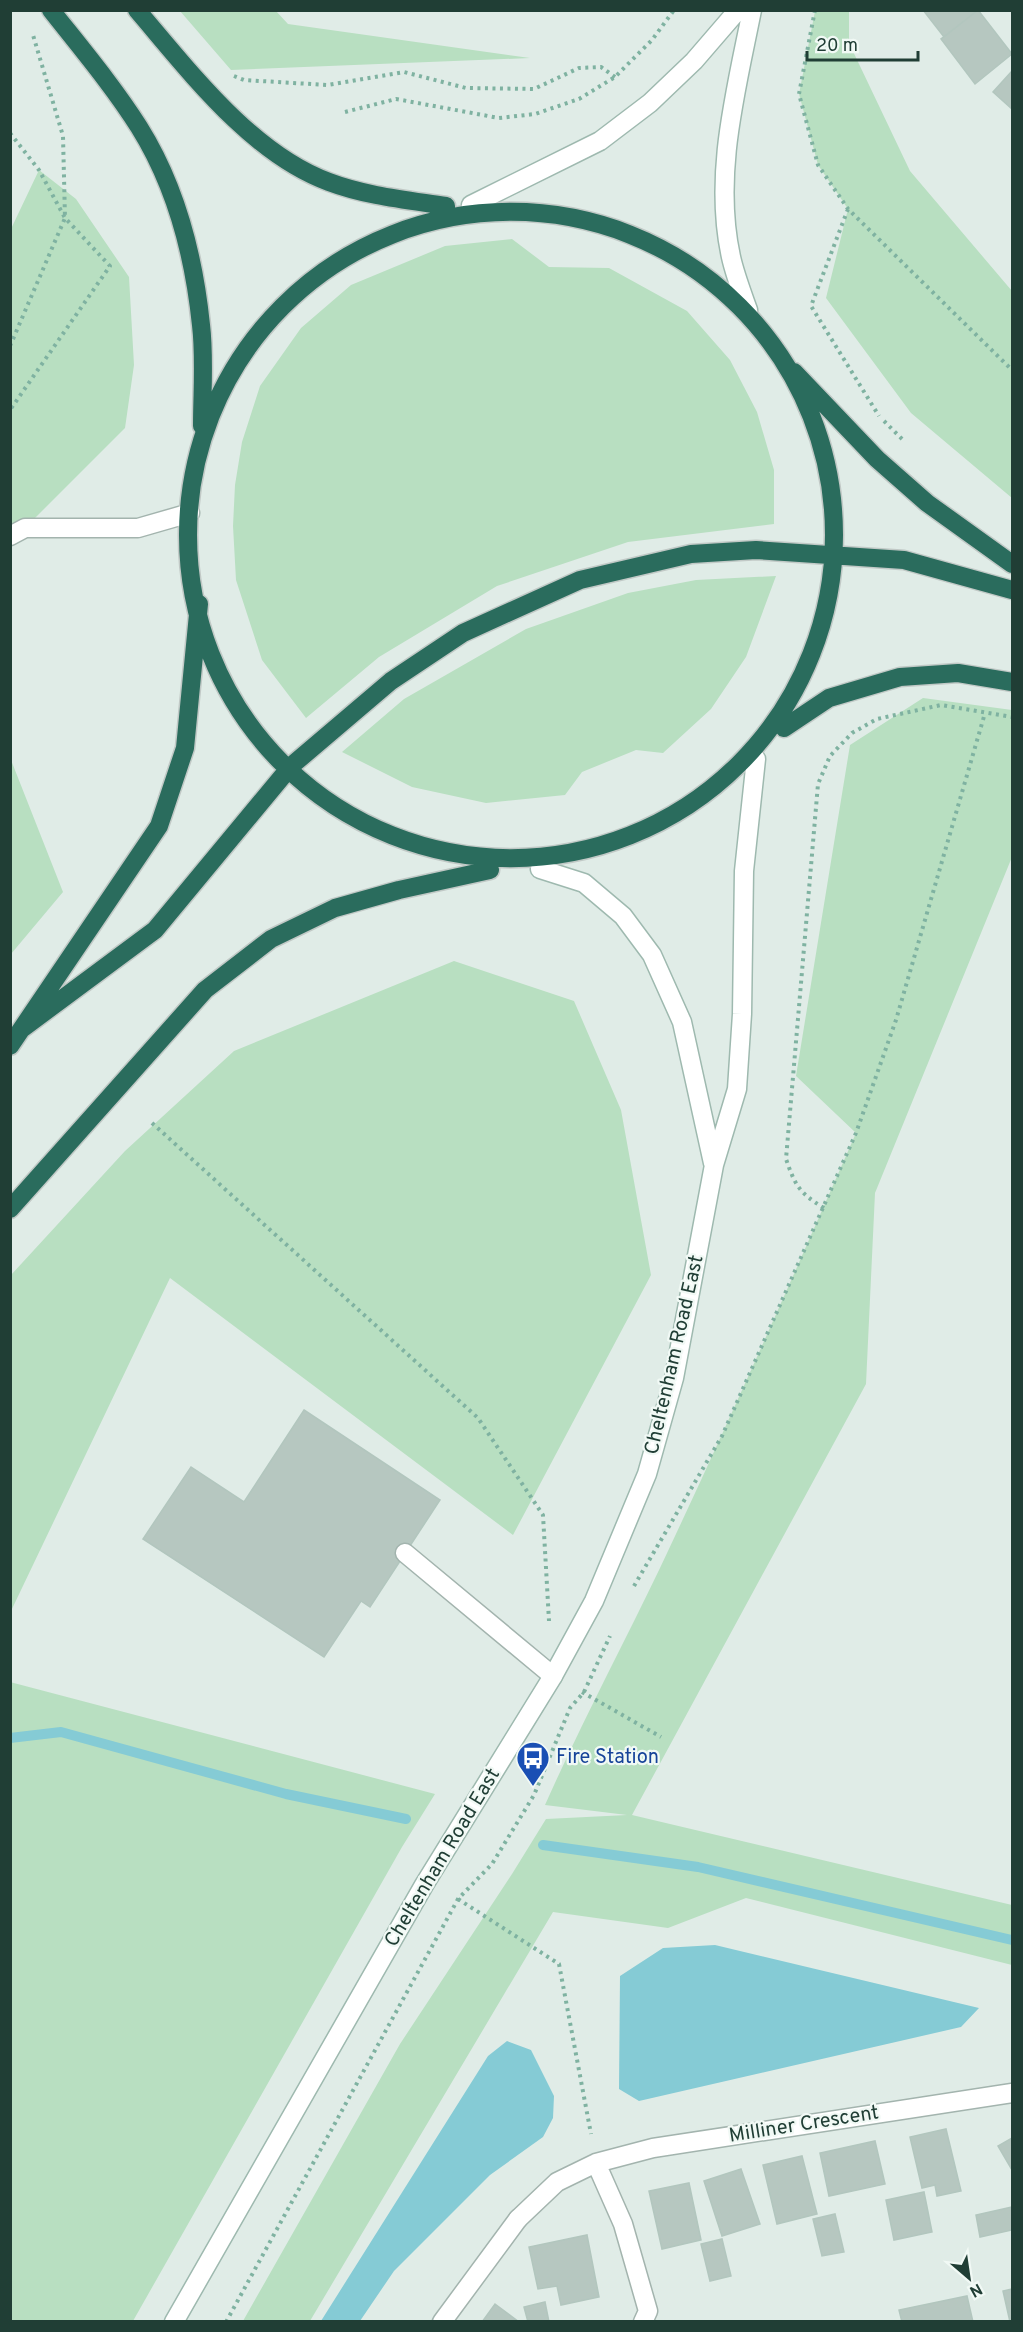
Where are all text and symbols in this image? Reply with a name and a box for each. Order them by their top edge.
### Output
scale bar [807,24,918,62]
text: 20 m [816,35,858,58]
street label: Cheltenham Road East [639,1253,711,1457]
bus stop icon: Fire Station [515,1740,551,1787]
place label: Fire Station [556,1745,659,1771]
street label: Cheltenham Road East [379,1764,507,1952]
street label: Milliner Crescent [727,2100,881,2150]
north arrow [939,2248,999,2308]
text: N [965,2278,985,2301]

